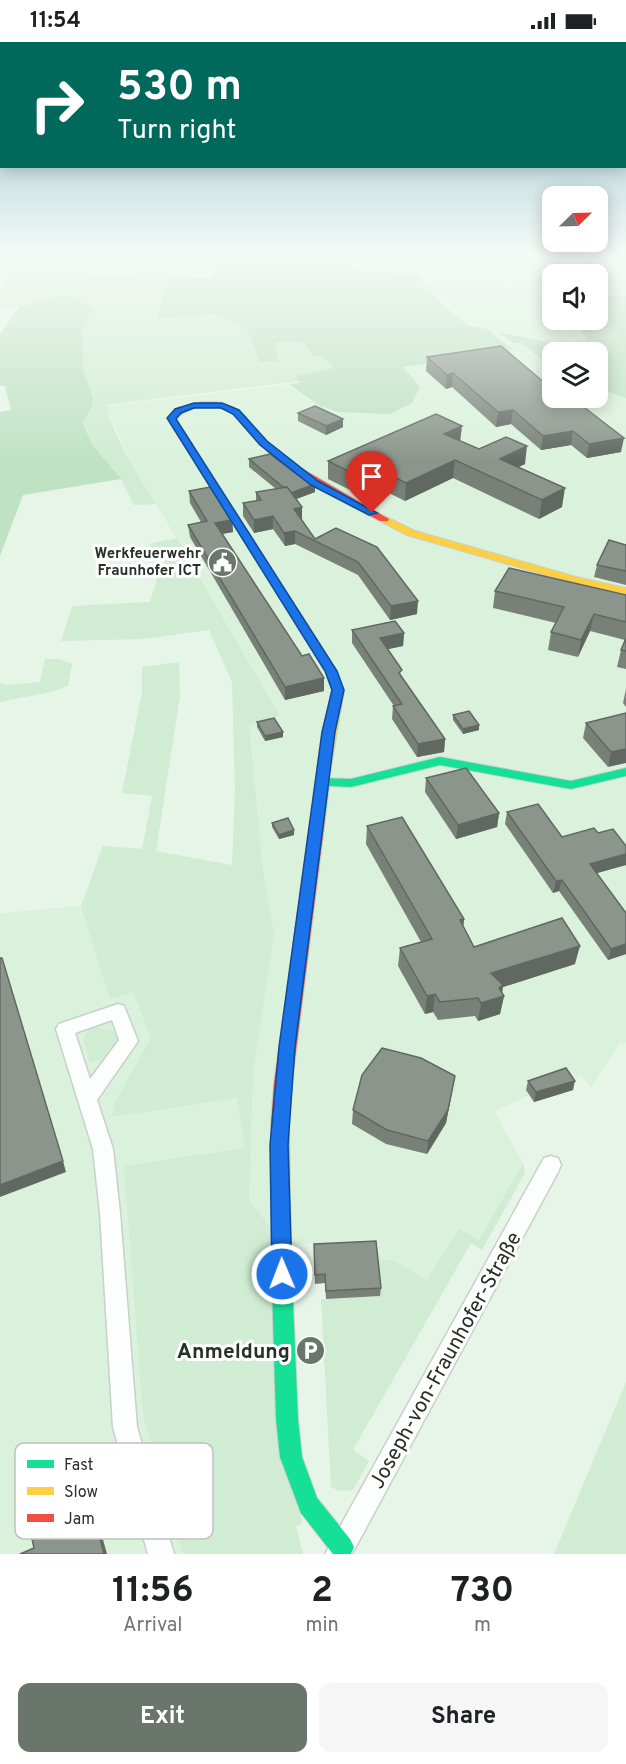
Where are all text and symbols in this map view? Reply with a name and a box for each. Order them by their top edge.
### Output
text: 11:54 [30,8,81,35]
text: 530 m [117,62,242,115]
icon: right [18,66,96,144]
text: Turn right [117,114,236,148]
north arrow [542,186,608,252]
map controls [542,186,608,408]
button: sound [542,264,608,330]
button: layers [542,342,608,408]
pin [346,451,397,513]
icon: arrive [355,460,388,493]
place label: Werkfeuerwehr Fraunhofer ICT [95,545,202,581]
public building icon: Werkfeuerwehr Fraunhofer ICT [206,546,238,578]
street label: Joseph-von-Fraunhofer-Straße [364,1227,528,1494]
position arrow [250,1242,314,1306]
parking icon: Anmeldung [295,1335,327,1367]
place label: Anmeldung [177,1339,290,1366]
legend [15,1443,213,1539]
text: Fast [64,1456,94,1476]
text: Slow [64,1483,98,1503]
text: Jam [64,1510,95,1530]
text: 11:56 [112,1569,194,1615]
text: 2 [311,1569,333,1615]
text: 730 [451,1569,514,1615]
text: Arrival [123,1613,183,1639]
text: min [305,1613,339,1639]
text: m [474,1613,491,1639]
button: Exit [18,1683,307,1752]
button: Share [319,1683,608,1752]

